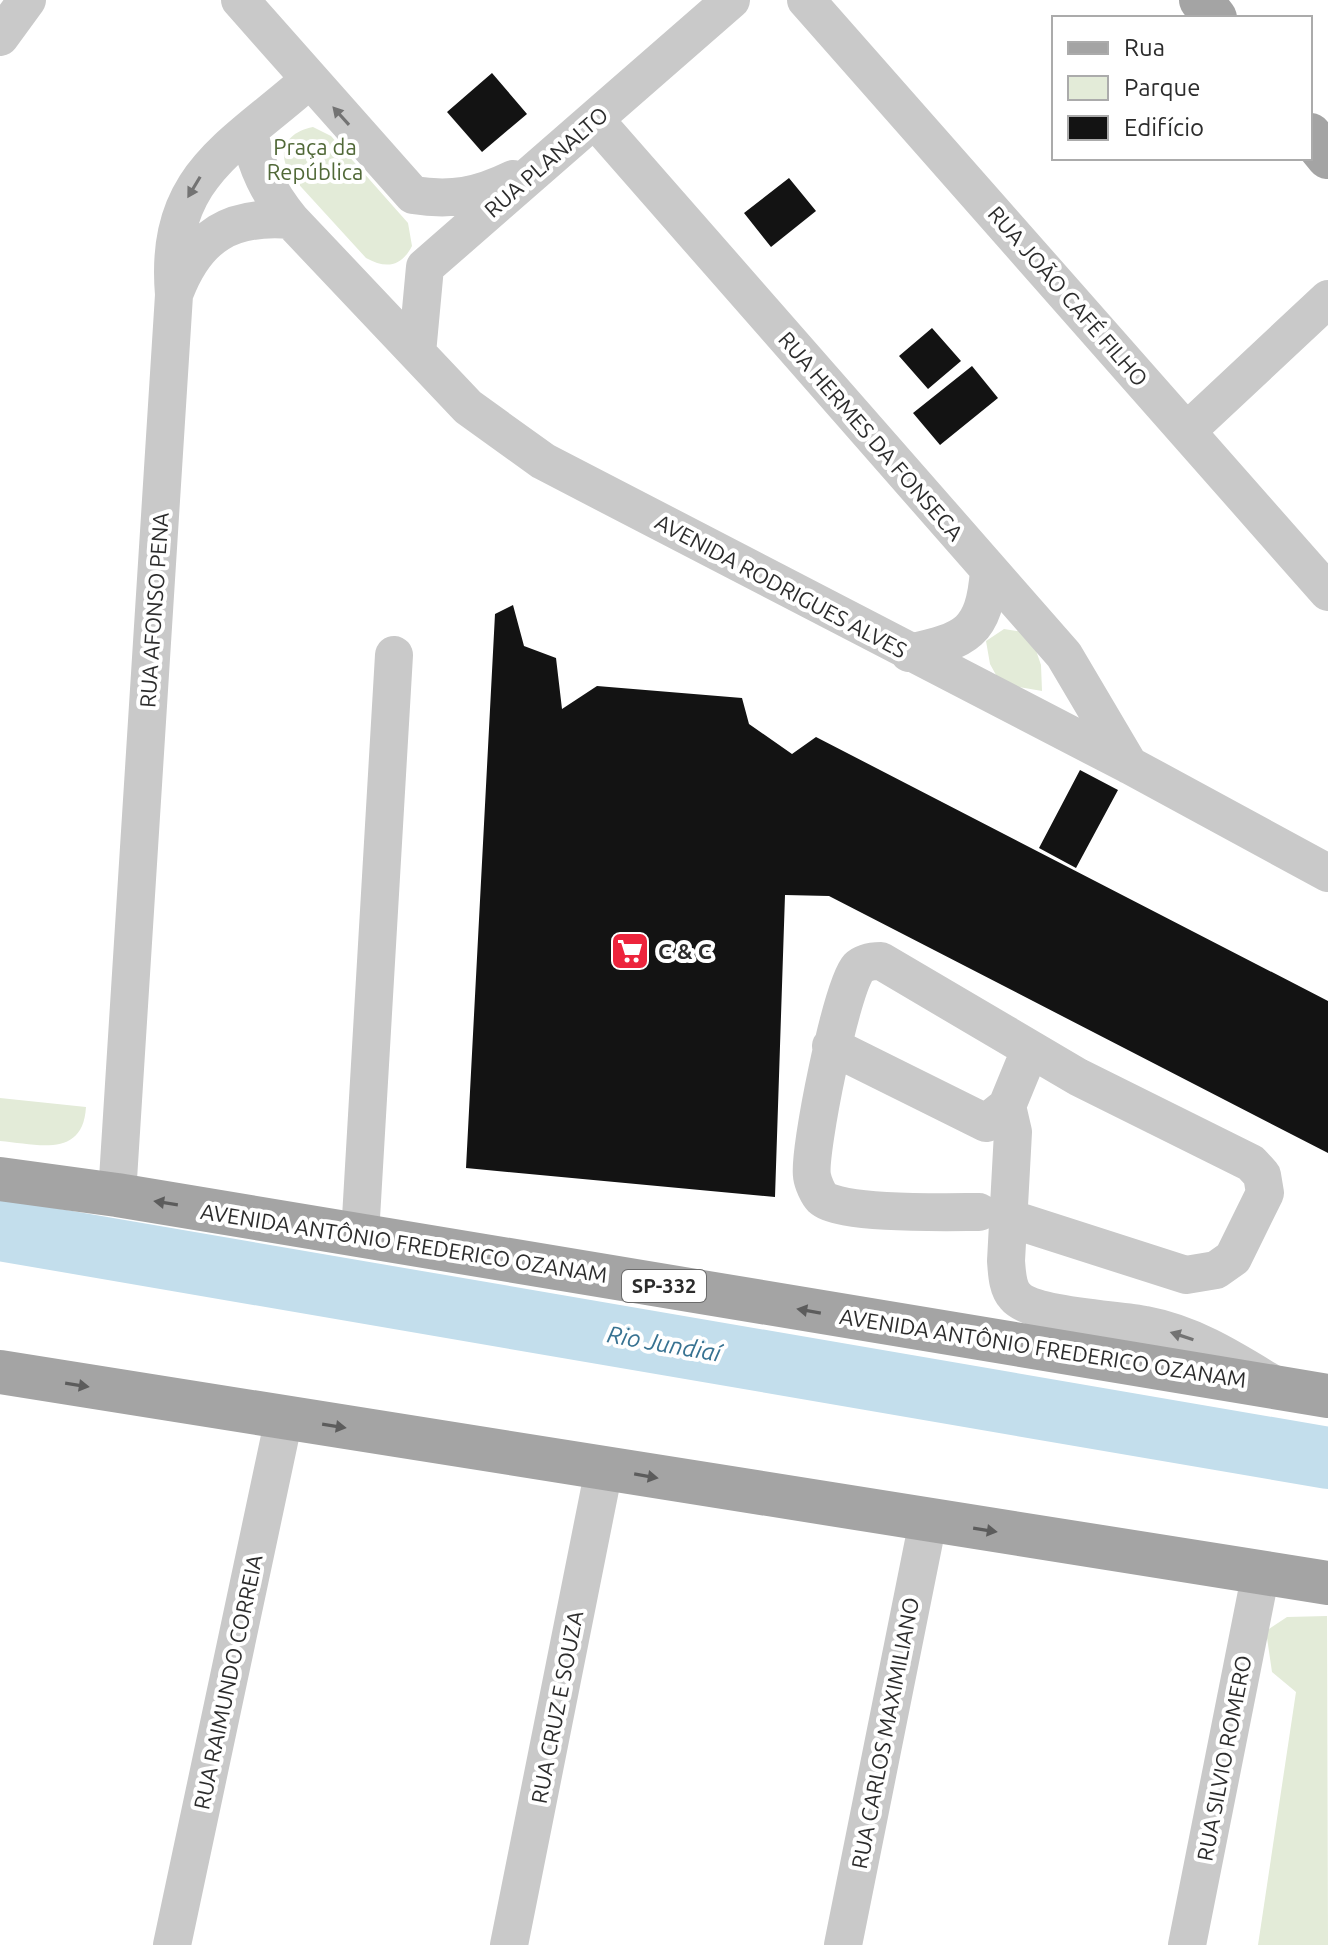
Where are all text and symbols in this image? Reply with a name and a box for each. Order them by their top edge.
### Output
legend [1052,16,1312,160]
text: Rua [1124,34,1165,61]
text: Parque [1124,74,1201,101]
street label: RUA PLANALTO [479,101,612,222]
one-way arrow [333,106,350,126]
text: Edifício [1124,114,1204,141]
park label: Praça da República [267,134,363,184]
one-way arrow [187,176,201,198]
street label: RUA JOÃO CAFÉ FILHO [984,200,1154,391]
street label: RUA HERMES DA FONSECA [774,326,969,546]
street label: AVENIDA RODRIGUES ALVES [651,509,911,663]
street label: RUA AFONSO PENA [134,511,173,709]
supermarket icon: C & C [609,930,651,972]
place label: C & C [658,938,712,963]
one-way arrow [153,1196,178,1209]
street label: AVENIDA ANTÔNIO FREDERICO OZANAM [199,1198,609,1287]
road number: SP-332 [622,1270,706,1302]
street label: AVENIDA ANTÔNIO FREDERICO OZANAM [838,1303,1248,1392]
one-way arrow [796,1304,821,1316]
water label: Rio Jundiaí [605,1320,726,1367]
one-way arrow [1169,1330,1193,1342]
one-way arrow [65,1379,90,1391]
one-way arrow [322,1420,347,1433]
one-way arrow [633,1470,658,1483]
one-way arrow [973,1524,998,1537]
street label: RUA RAIMUNDO CORREIA [188,1552,267,1812]
street label: RUA CARLOS MAXIMILIANO [846,1595,923,1871]
street label: RUA CRUZ E SOUZA [526,1608,588,1805]
street label: RUA SILVIO ROMERO [1191,1653,1256,1863]

